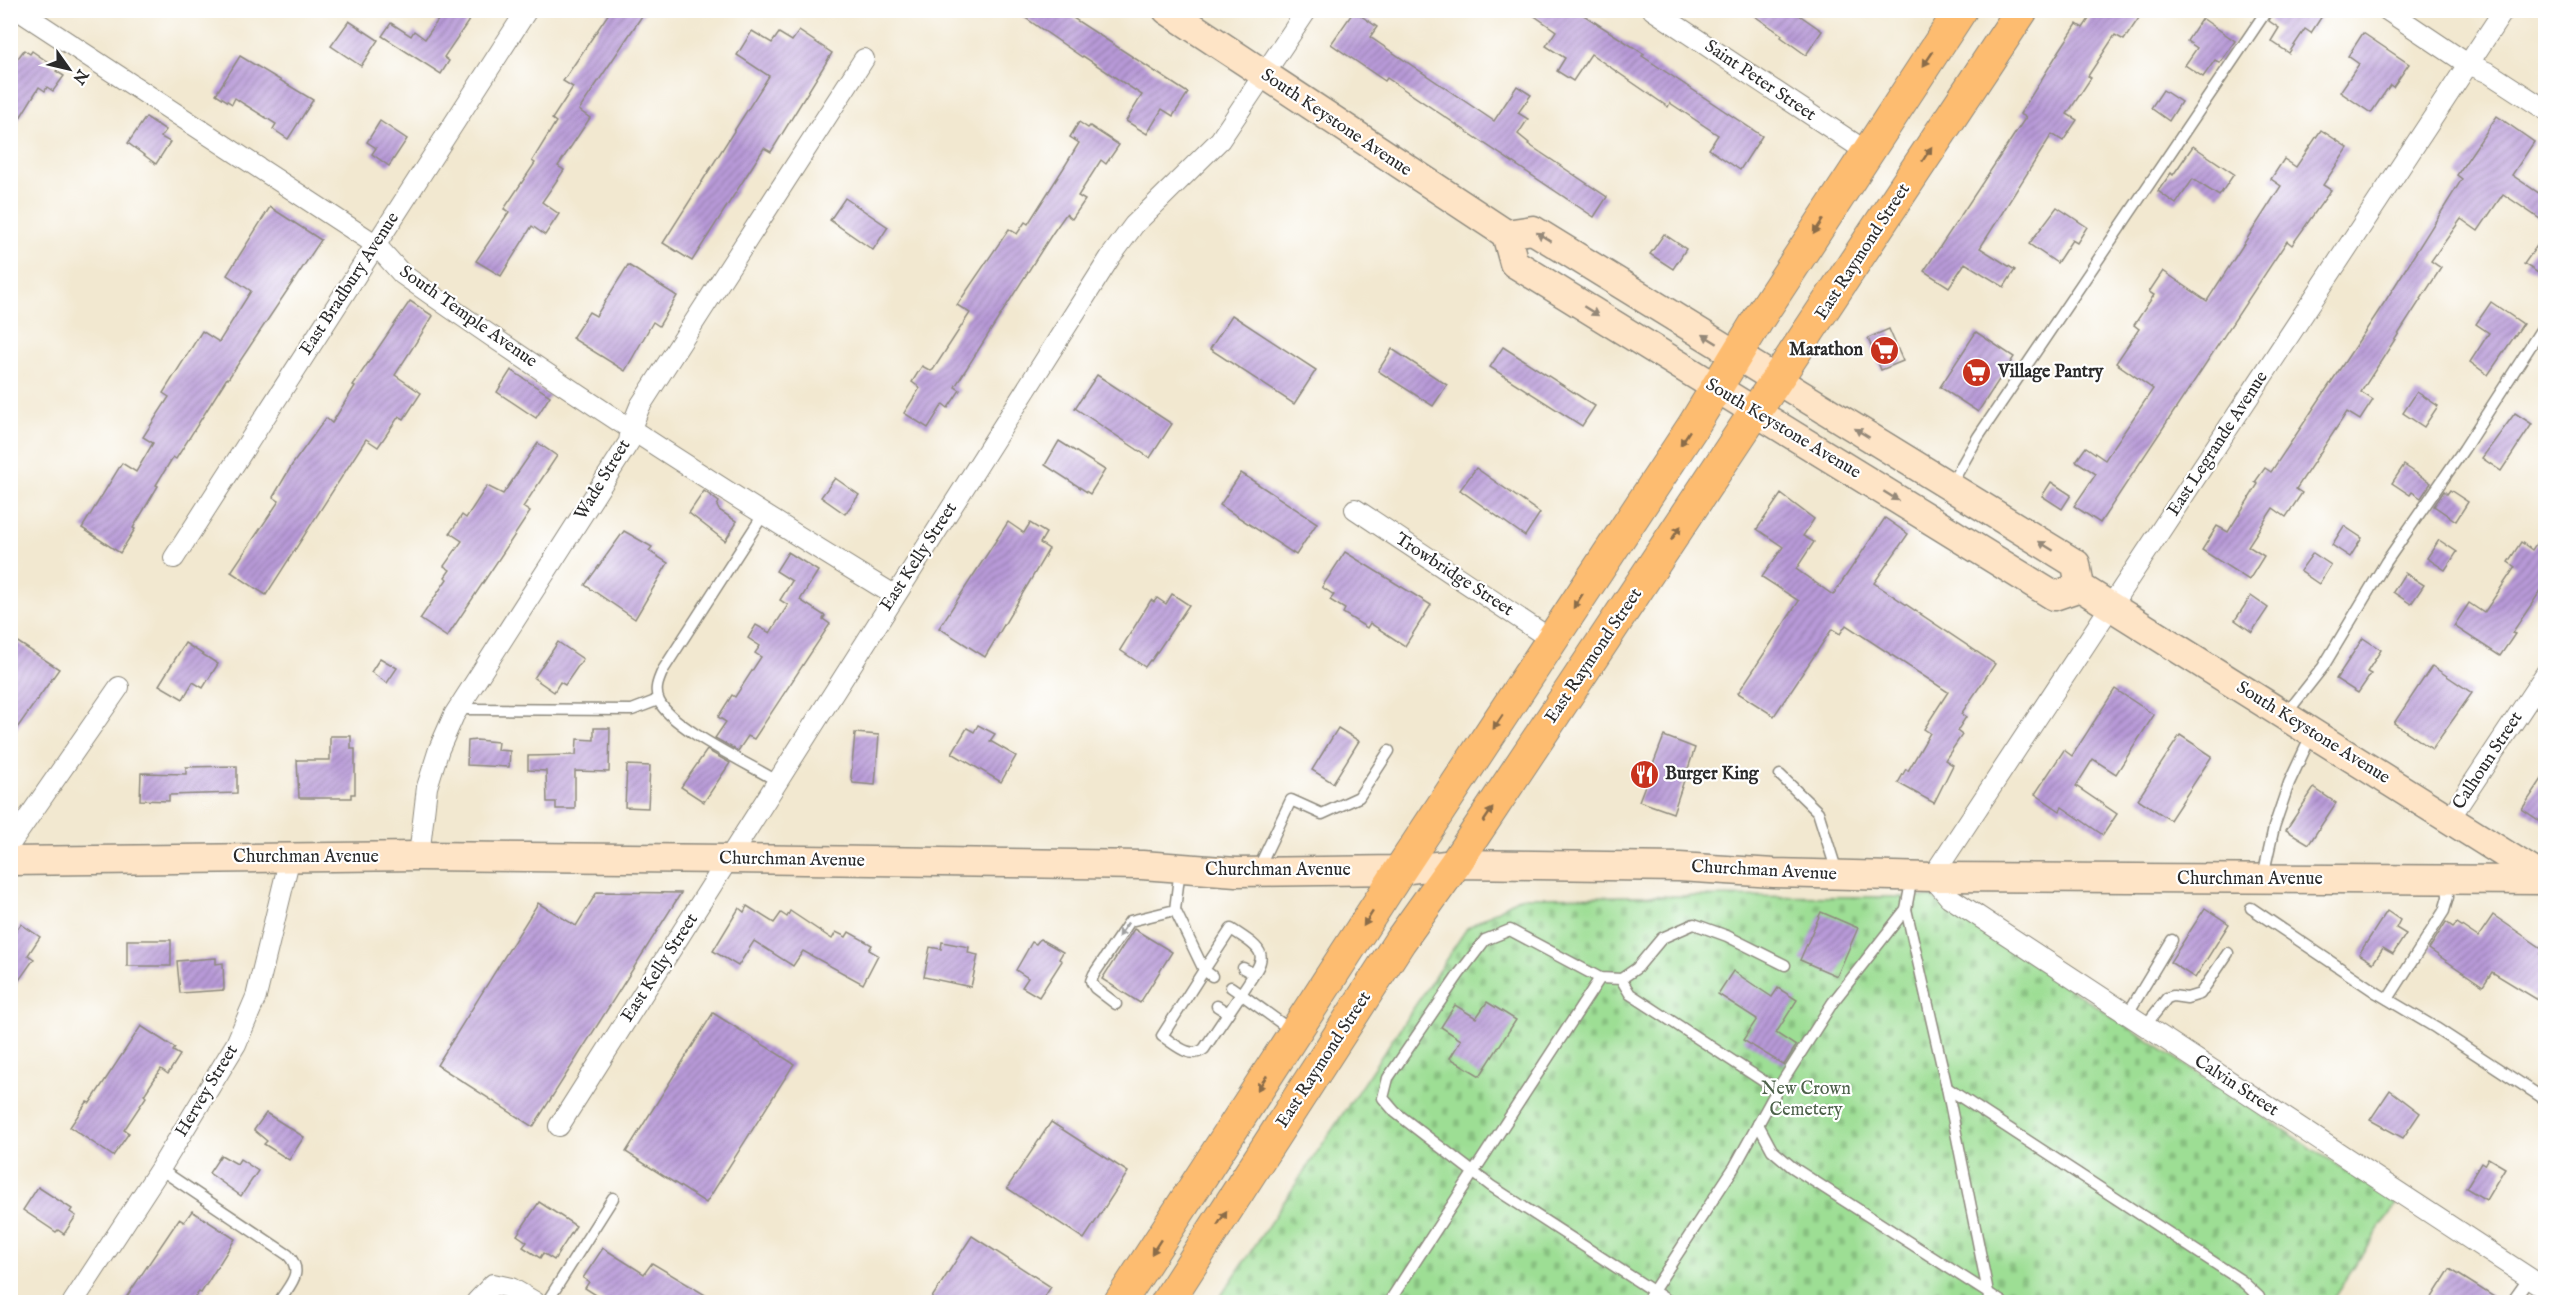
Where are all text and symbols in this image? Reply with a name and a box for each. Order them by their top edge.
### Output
street label: Saint Peter Street [1700,35,1820,127]
north arrow [39,39,99,99]
one-way arrow [1923,51,1934,67]
text: N [68,64,92,88]
street label: South Keystone Avenue [1256,64,1416,182]
one-way arrow [1921,146,1933,162]
street label: East Raymond Street [1810,179,1916,325]
street label: East Bradbury Avenue [295,208,405,360]
one-way arrow [1813,219,1824,235]
one-way arrow [1536,232,1552,243]
street label: South Temple Avenue [395,261,541,373]
one-way arrow [1583,306,1599,317]
one-way arrow [1702,334,1718,345]
supermarket icon: Marathon [1868,334,1900,366]
place label: Marathon [1789,339,1863,362]
supermarket icon: Village Pantry [1961,356,1993,388]
place label: Village Pantry [1997,361,2105,384]
street label: East Legrande Avenue [2162,367,2274,521]
street label: South Keystone Avenue [1701,374,1865,484]
one-way arrow [1854,427,1870,438]
one-way arrow [1680,430,1691,446]
street label: Wade Street [570,435,636,525]
one-way arrow [1883,490,1900,501]
street label: East Kelly Street [875,498,963,616]
one-way arrow [1670,526,1682,542]
street label: Trowbridge Street [1390,528,1518,622]
one-way arrow [2038,540,2054,551]
street label: East Raymond Street [1540,584,1648,728]
one-way arrow [1573,593,1584,609]
street label: South Keystone Avenue [2232,676,2394,790]
street label: Calhoun Street [2448,708,2528,814]
one-way arrow [1492,714,1504,730]
restaurant icon: Burger King [1628,758,1660,790]
place label: Burger King [1665,763,1760,786]
one-way arrow [1482,807,1493,823]
street label: Churchman Avenue [233,846,379,869]
street label: Churchman Avenue [719,847,865,873]
street label: Churchman Avenue [1691,856,1837,886]
street label: Churchman Avenue [1205,859,1351,882]
street label: Churchman Avenue [2177,868,2323,891]
street label: East Kelly Street [616,909,704,1027]
one-way arrow [1363,911,1374,927]
one-way arrow [1117,922,1129,938]
street label: East Raymond Street [1271,987,1377,1133]
street label: Hervey Street [170,1041,244,1141]
street label: Calvin Street [2189,1050,2283,1122]
one-way arrow [1257,1075,1268,1091]
park label: New Crown Cemetery [1761,1078,1851,1122]
one-way arrow [1216,1210,1227,1227]
one-way arrow [1150,1238,1162,1254]

